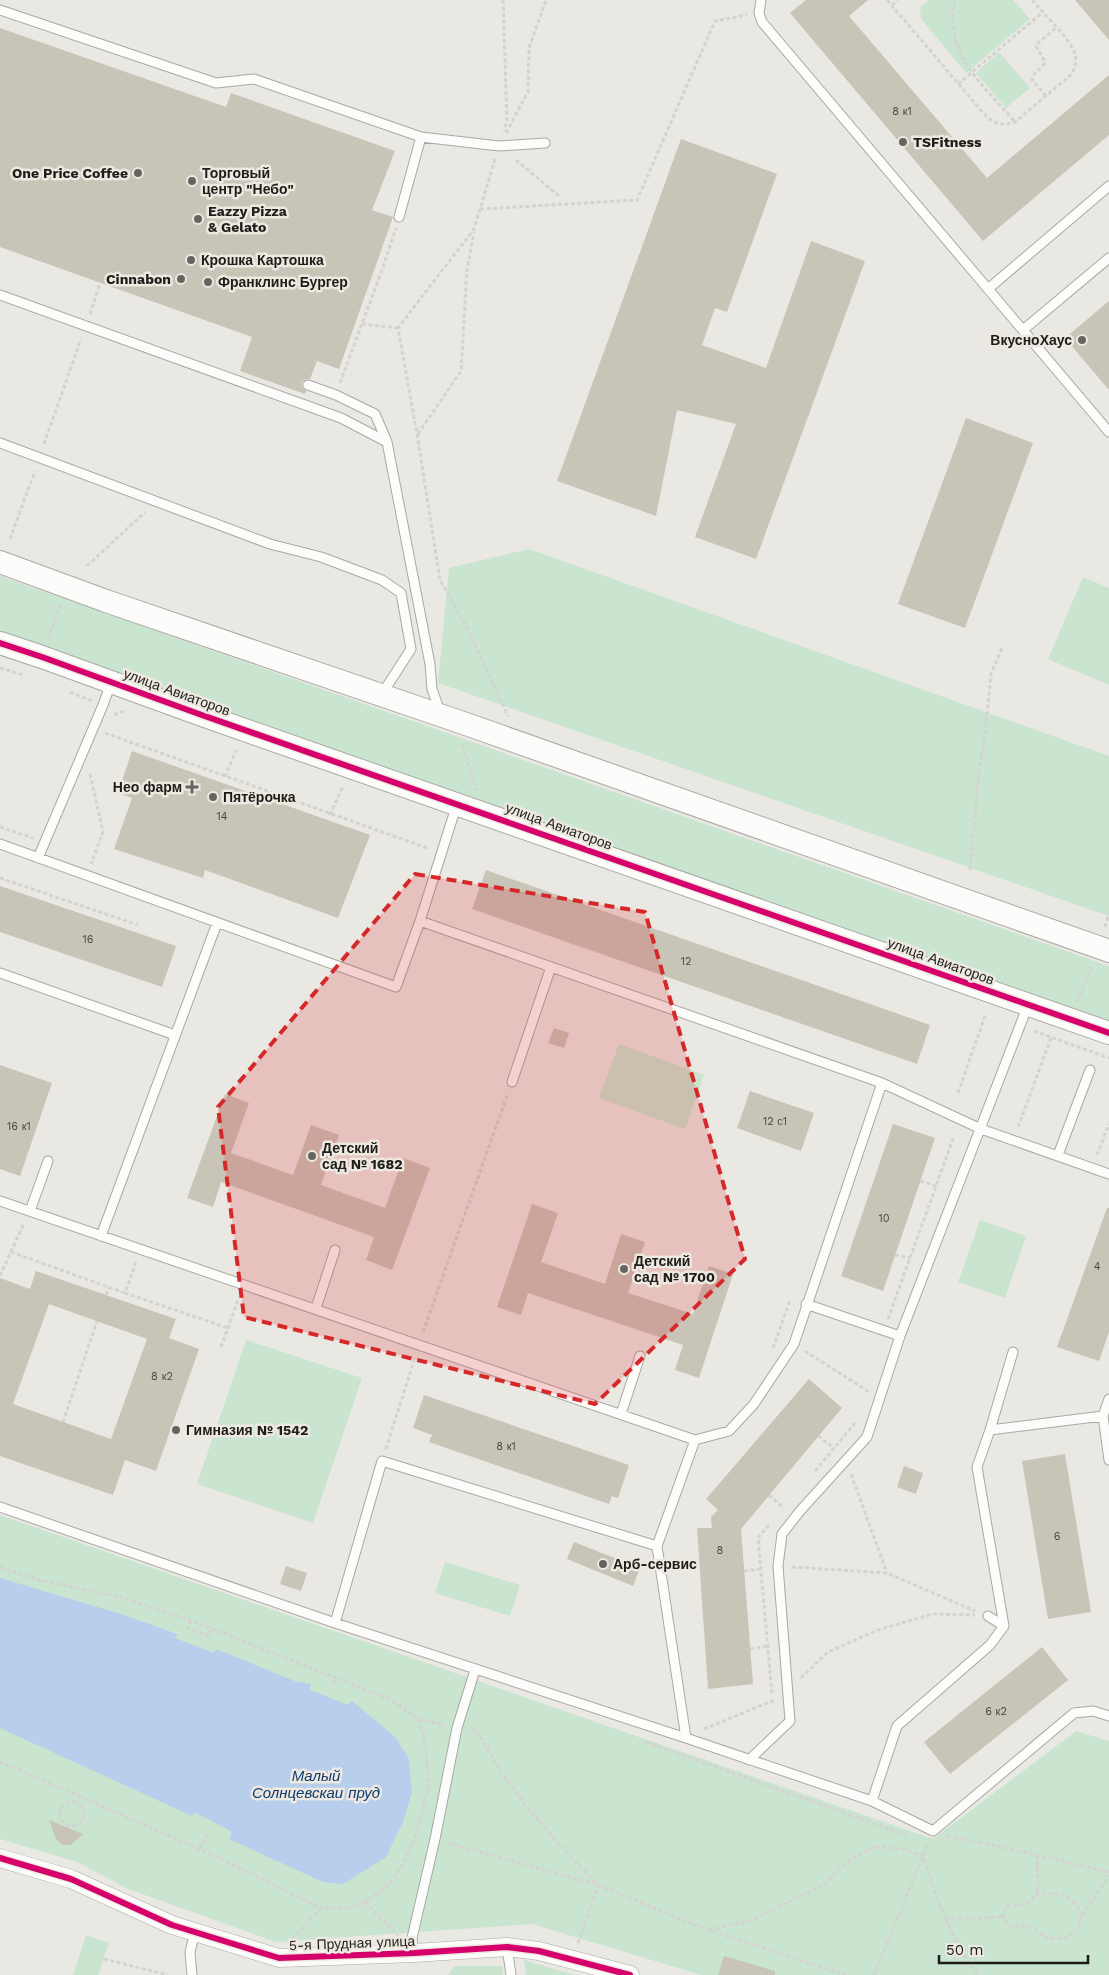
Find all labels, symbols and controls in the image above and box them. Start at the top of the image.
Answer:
house number: 8 к1 [892,105,912,118]
place label: TSFitness [913,134,982,150]
marker: TSFitness [897,136,909,148]
place label: One Price Coffee [12,165,128,181]
place label: Торговый центр "Небо" [202,165,294,197]
marker: One Price Coffee [132,167,144,179]
marker: Торговый центр "Небо" [186,175,198,187]
place label: Eazzy Pizza & Gelato [208,203,288,235]
marker: Eazzy Pizza & Gelato [192,213,204,225]
place label: Крошка Картошка [201,252,324,268]
marker: Крошка Картошка [185,254,197,266]
place label: Cinnabon [106,271,171,287]
marker: Cinnabon [175,273,187,285]
place label: Франклинс Бургер [218,274,348,290]
marker: Франклинс Бургер [202,276,214,288]
place label: ВкусноХаус [990,332,1072,348]
marker: ВкусноХаус [1076,334,1088,346]
street label: улица Авиаторов [121,665,233,719]
place label: Нео фарм [113,779,182,795]
marker: Нео фарм [186,781,198,793]
place label: Пятёрочка [223,789,296,805]
marker: Пятёрочка [207,791,219,803]
street label: улица Авиаторов [503,799,615,853]
house number: 14 [216,810,228,823]
house number: 16 [83,933,94,946]
street label: улица Авиаторов [885,934,997,988]
house number: 12 [681,955,691,968]
house number: 12 с1 [763,1115,787,1128]
house number: 16 к1 [7,1120,31,1133]
place label: Детский сад № 1682 [322,1140,403,1172]
marker: Детский сад № 1682 [306,1150,318,1162]
house number: 10 [878,1212,890,1225]
place label: Детский сад № 1700 [634,1253,715,1285]
house number: 4 [1094,1260,1101,1273]
marker: Детский сад № 1700 [618,1263,630,1275]
house number: 8 к2 [151,1370,173,1383]
place label: Гимназия № 1542 [186,1422,308,1438]
marker: Гимназия № 1542 [170,1424,182,1436]
house number: 8 к1 [496,1440,516,1453]
house number: 6 [1054,1530,1061,1543]
house number: 8 [717,1544,724,1557]
place label: Арб-сервис [613,1556,697,1572]
marker: Арб-сервис [597,1558,609,1570]
house number: 6 к2 [985,1705,1007,1718]
water label: Малый Солнцевскаи пруд [252,1767,380,1802]
scale bar [939,1932,1088,1964]
street label: 5-я Прудная улица [289,1933,416,1953]
text: 50 m [946,1941,983,1959]

